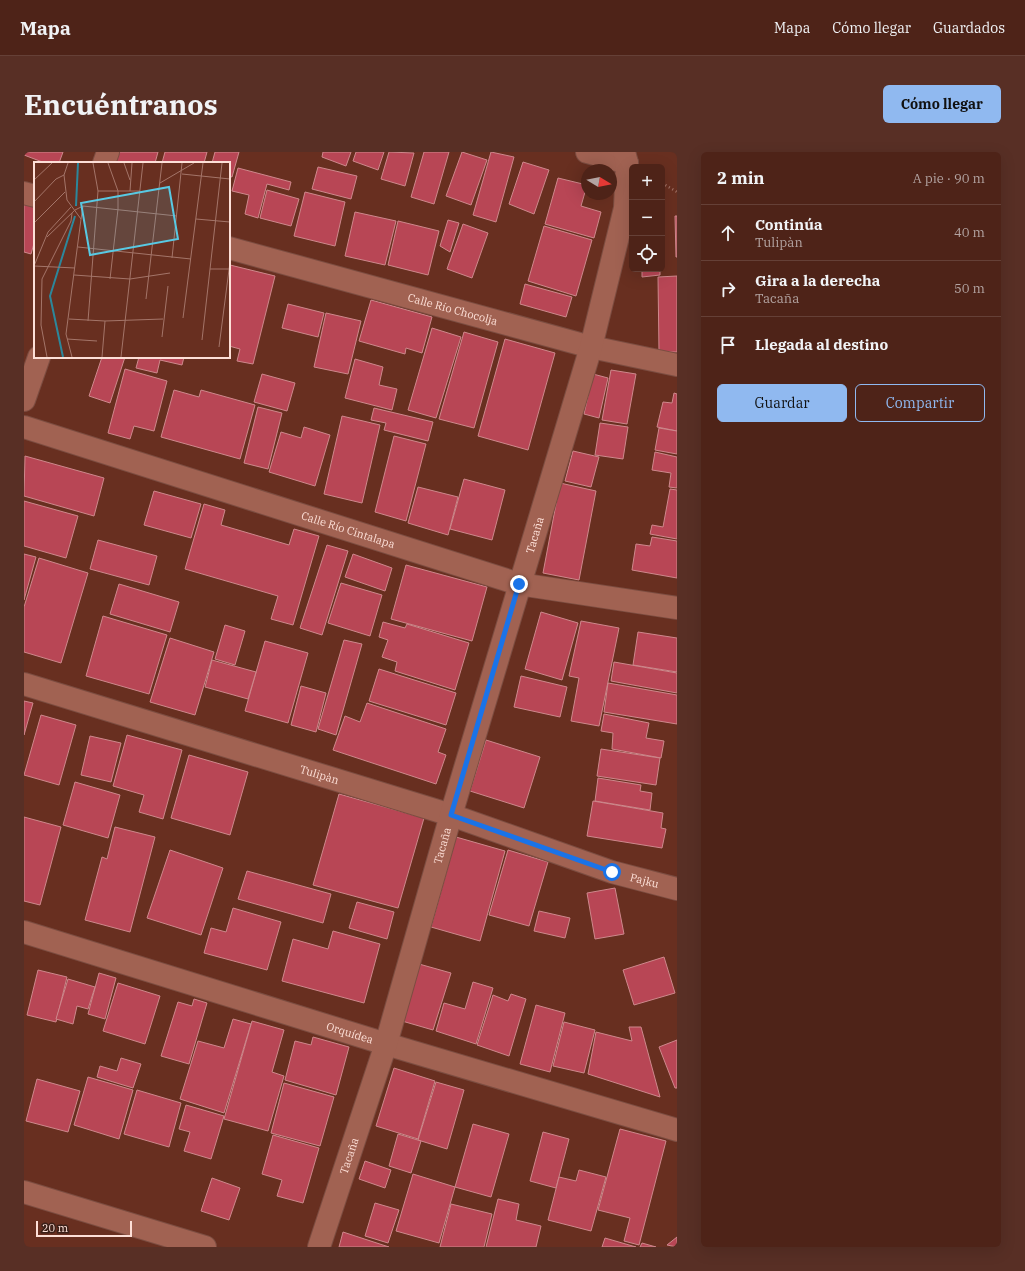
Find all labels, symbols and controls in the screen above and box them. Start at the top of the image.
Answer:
text: Mapa [20,16,71,40]
text: Mapa [774,19,810,37]
text: Cómo llegar [832,19,911,37]
text: Guardados [933,19,1005,37]
button: Cómo llegar [883,85,1001,123]
text: Encuéntranos [24,86,218,123]
inset map [34,162,230,358]
north arrow [581,164,617,200]
map controls [629,164,665,272]
button: + [629,164,665,200]
text: 2 min [717,167,765,189]
text: A pie · 90 m [913,170,985,187]
button: − [629,200,665,236]
text: Continúa [755,215,822,234]
icon: ahead [717,222,739,244]
text: 40 m [954,224,985,241]
text: Tulipàn [755,234,803,251]
button: locate [629,236,665,272]
text: Gira a la derecha [755,271,880,290]
icon: right [717,278,739,300]
text: 50 m [954,280,985,297]
street label: Calle Río Chocolja [406,290,499,328]
text: Tacaña [755,290,799,307]
icon: arrive [717,334,739,356]
text: Llegada al destino [755,335,888,354]
button: Guardar [717,384,847,422]
button: Compartir [855,384,985,422]
street label: Calle Río Cintalapa [299,508,397,551]
street label: Tacaña [523,515,547,555]
route end [510,575,528,593]
street label: Tulipàn [298,762,341,787]
street label: Tacaña [430,826,454,866]
route start [603,863,621,881]
street label: Pajku [629,870,661,891]
street label: Orquídea [325,1019,375,1047]
street label: Tacaña [337,1136,362,1176]
scale bar [36,1219,132,1238]
text: 20 m [42,1221,68,1235]

